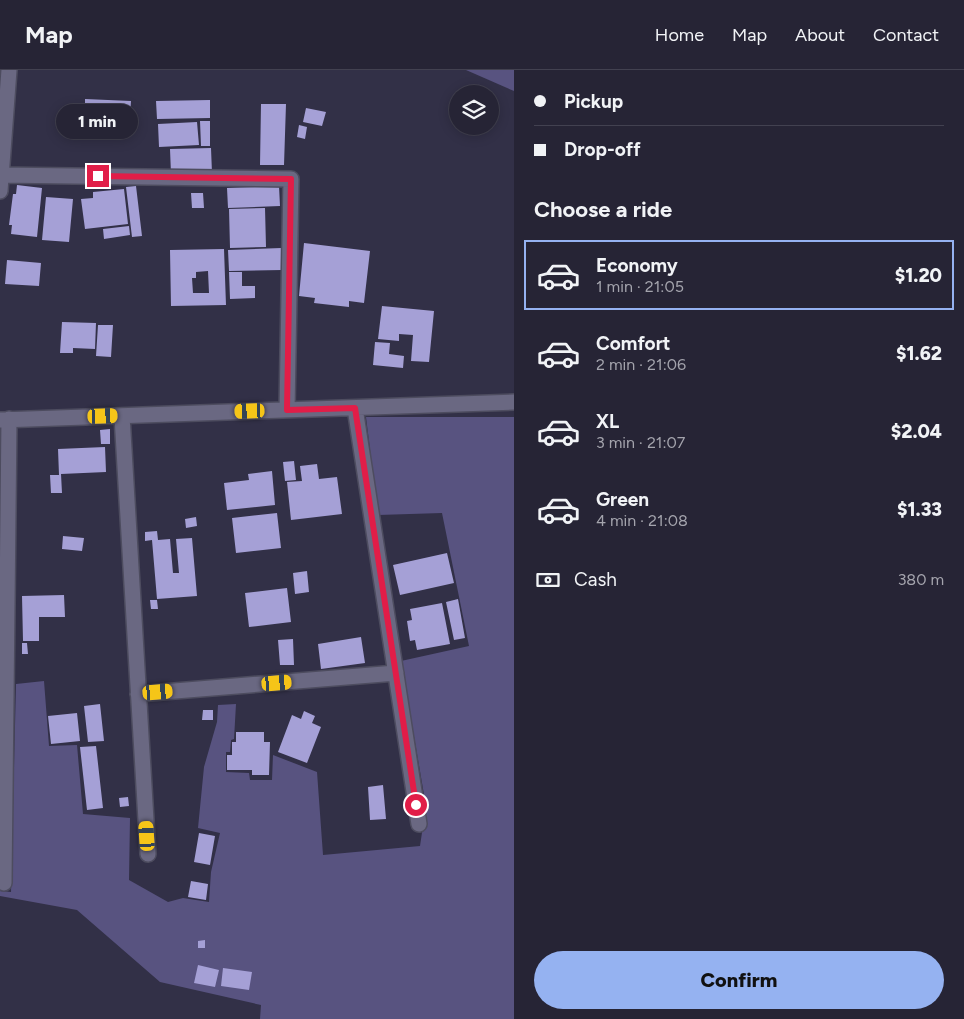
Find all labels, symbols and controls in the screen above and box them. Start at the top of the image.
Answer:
text: Map [25,20,73,49]
text: Home [655,24,704,46]
text: Map [732,24,767,46]
text: About [795,24,845,46]
text: Contact [873,24,939,46]
map controls [449,85,499,135]
button: layers [449,85,499,135]
text: Pickup [564,90,623,113]
callout: 1 min [57,104,139,138]
text: 1 min [78,112,116,131]
text: Drop-off [564,138,641,161]
route end [87,165,109,187]
text: Choose a ride [534,196,672,223]
icon: car [536,253,581,298]
text: Economy [596,254,678,277]
text: $1.20 [895,264,942,287]
text: 1 min · 21:05 [596,277,684,296]
icon: car [536,331,581,376]
text: Comfort [596,332,671,355]
text: $1.62 [896,342,942,365]
text: 2 min · 21:06 [596,355,686,374]
car [234,403,265,419]
car [87,408,118,424]
icon: car [536,409,581,454]
text: XL [596,410,619,433]
text: $2.04 [891,420,942,443]
text: 3 min · 21:07 [596,433,685,452]
icon: car [536,487,581,532]
text: Green [596,488,649,511]
text: $1.33 [897,498,942,521]
text: 4 min · 21:08 [596,511,688,530]
icon: cash [534,566,562,594]
text: Cash [574,568,617,591]
text: 380 m [898,570,944,589]
car [261,674,292,692]
car [142,683,173,701]
route start [405,794,427,816]
car [138,821,155,851]
button: Confirm [534,951,944,1009]

